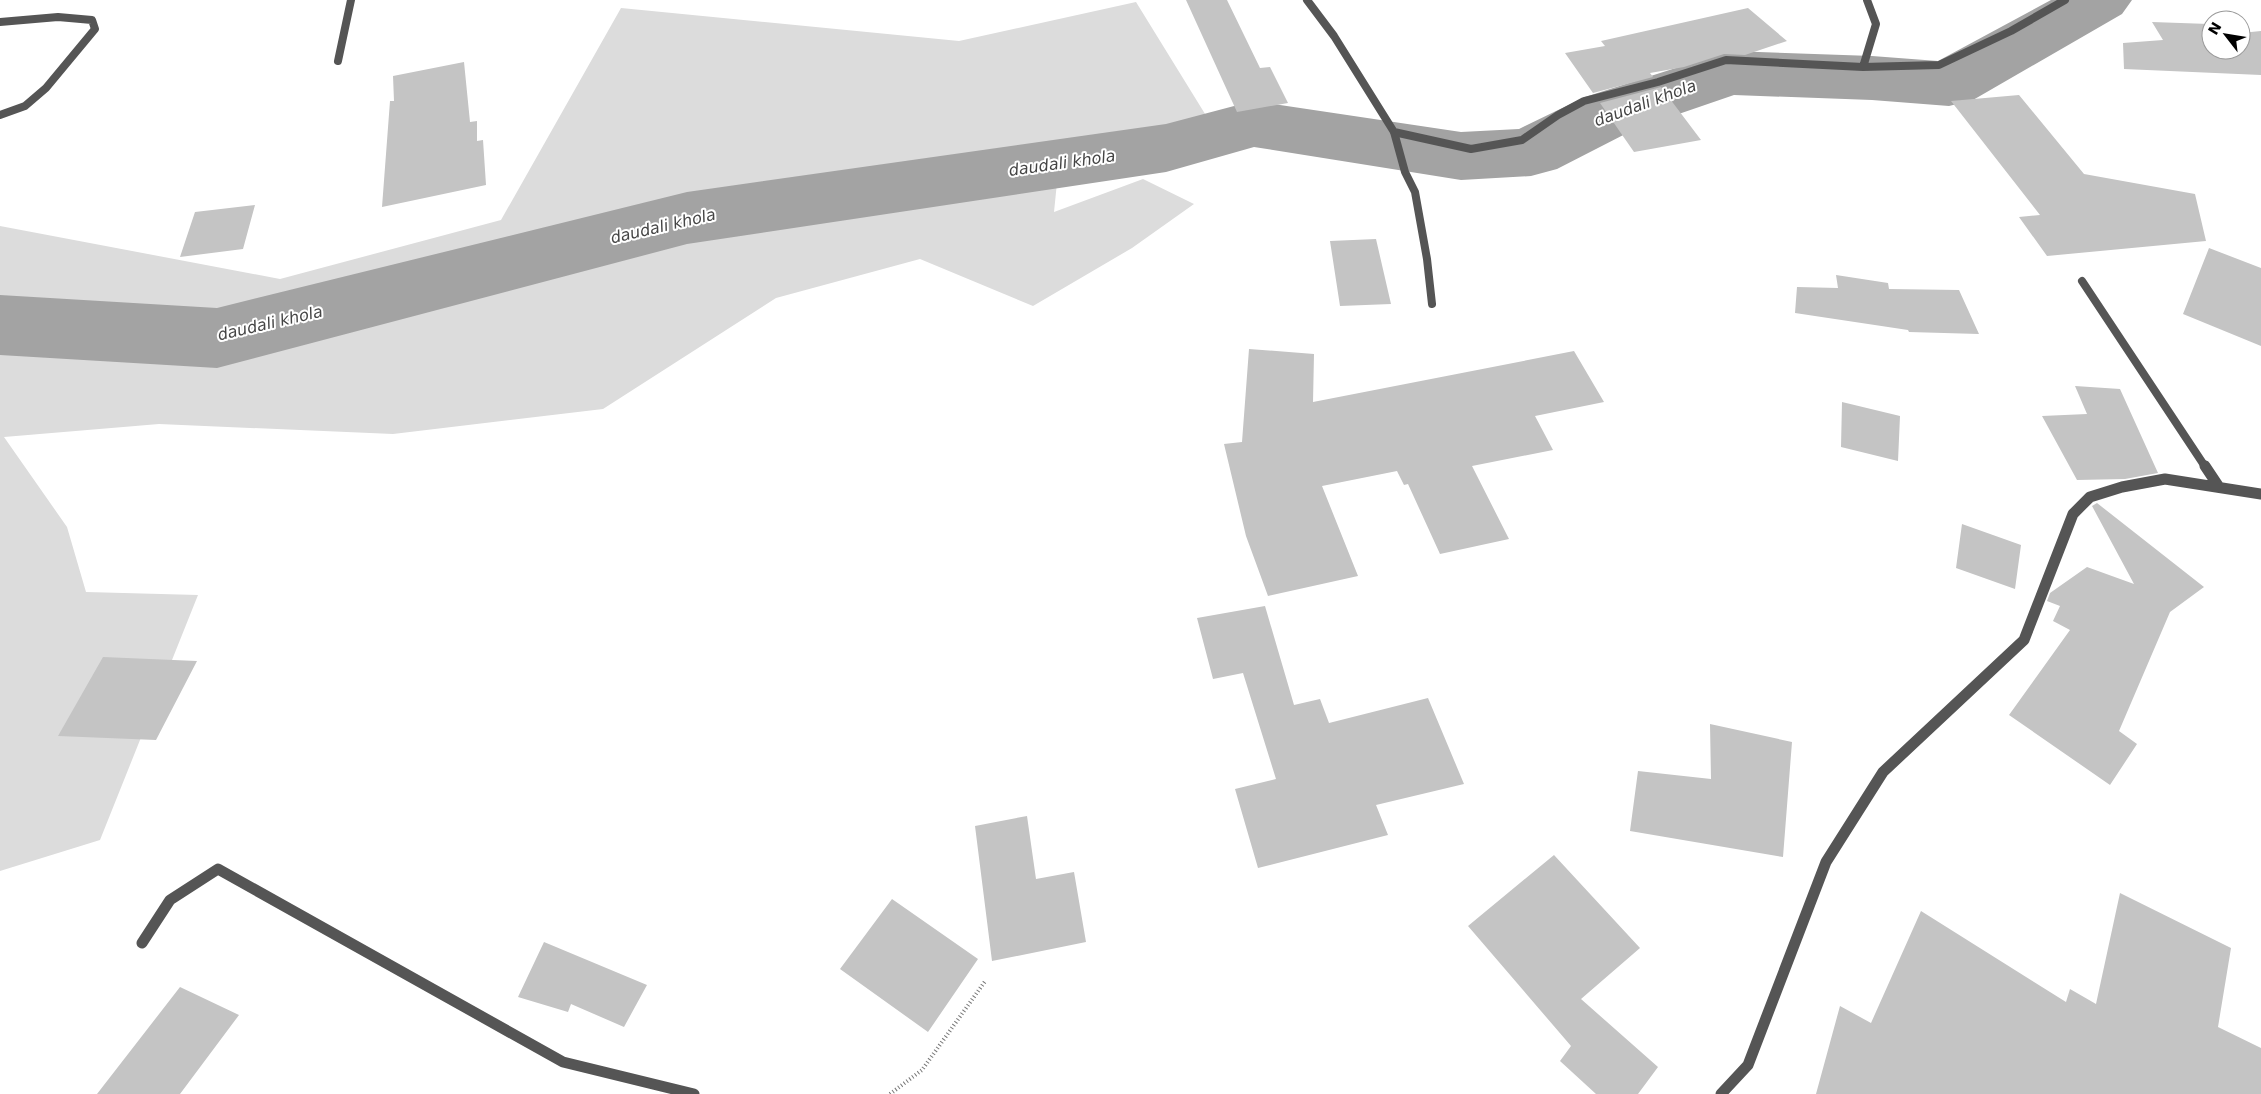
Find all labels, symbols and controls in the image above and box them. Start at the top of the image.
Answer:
north arrow [2201,10,2251,60]
text: N [2205,19,2225,37]
water label: daudali khola [1591,76,1699,130]
water label: daudali khola [1007,146,1117,180]
water label: daudali khola [608,205,718,247]
water label: daudali khola [215,302,325,344]

